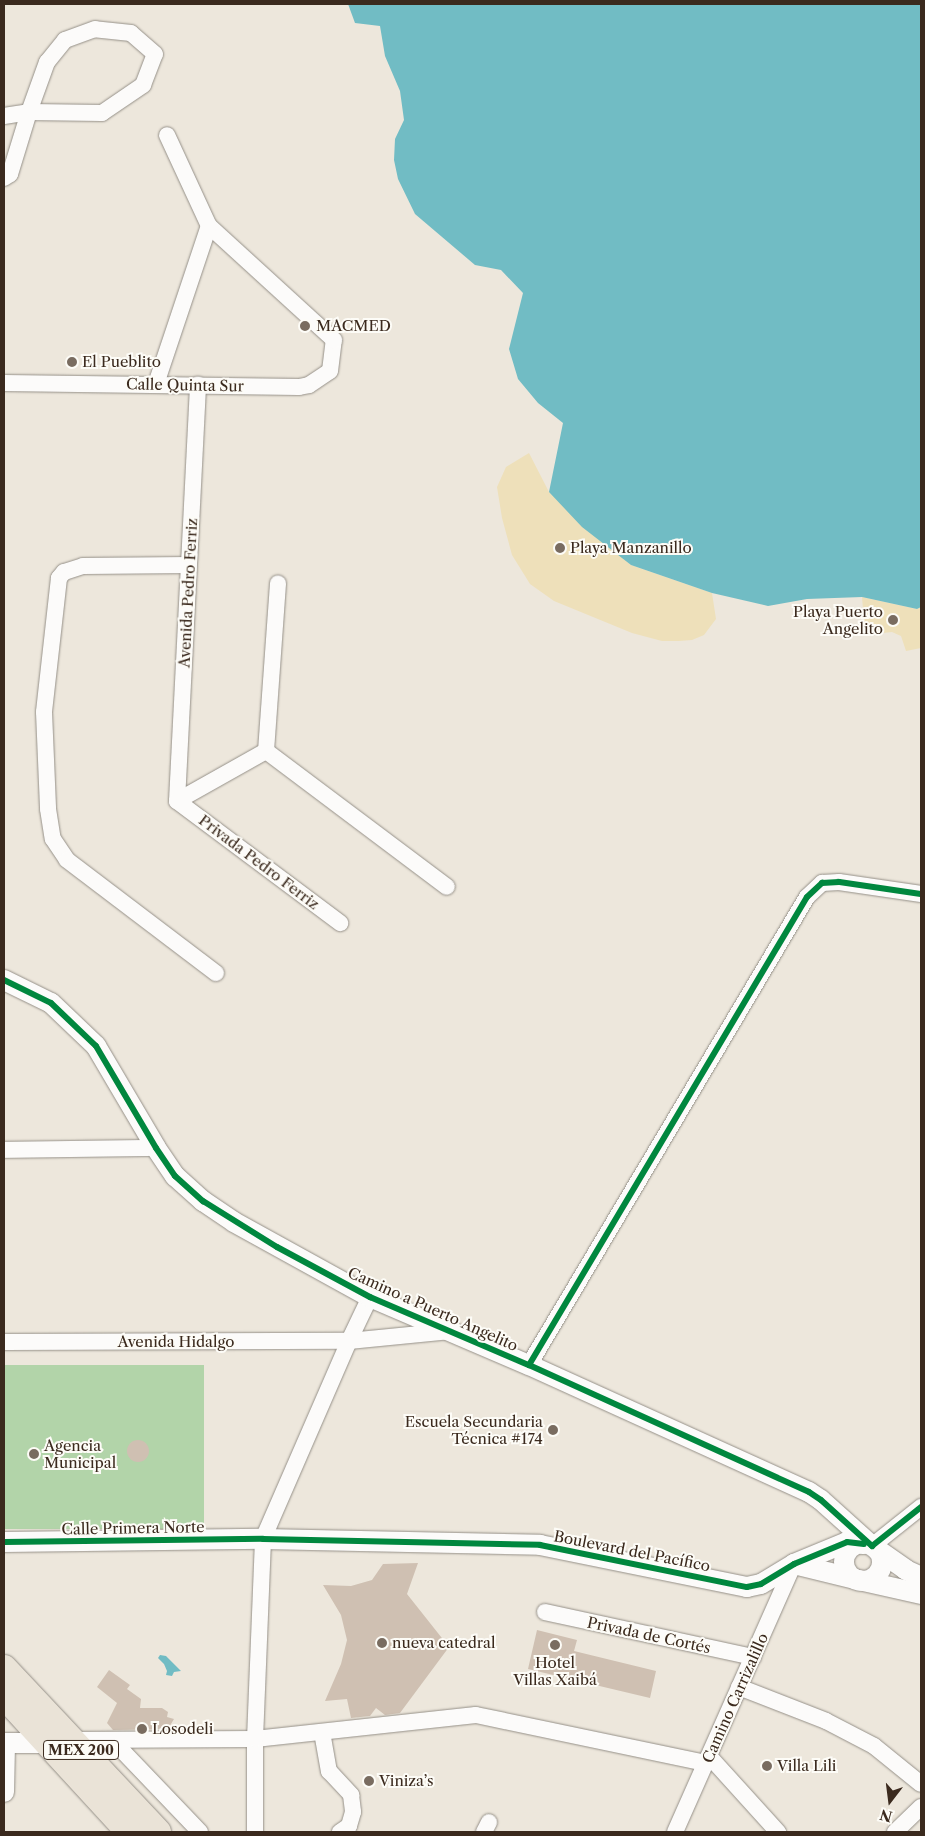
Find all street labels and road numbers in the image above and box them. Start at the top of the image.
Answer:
street label: Calle Quinta Sur [126,375,244,395]
street label: Avenida Pedro Ferriz [175,518,201,668]
street label: Privada Pedro Ferriz [195,811,323,913]
street label: Camino a Puerto Angelito [345,1263,521,1355]
street label: Avenida Hidalgo [117,1333,235,1351]
street label: Calle Primera Norte [61,1518,205,1538]
street label: Boulevard del Pacífico [552,1527,712,1575]
street label: Privada de Cortés [585,1613,713,1657]
street label: Camino Carrizalillo [698,1630,772,1766]
road number: MEX 200 [42,1738,120,1762]

